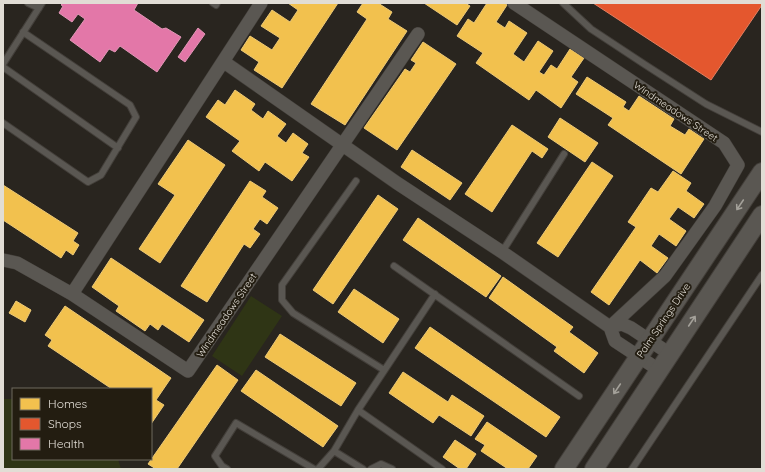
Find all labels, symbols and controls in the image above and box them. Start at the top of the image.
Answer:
street label: Windmeadows Street [631,78,721,145]
one-way arrow [736,199,744,210]
street label: Windmeadows Street [193,270,260,360]
street label: Palm Springs Drive [634,280,693,360]
one-way arrow [688,316,696,327]
one-way arrow [613,383,621,394]
legend [12,388,152,460]
text: Homes [48,396,88,411]
text: Shops [48,416,82,431]
text: Health [48,436,84,451]

